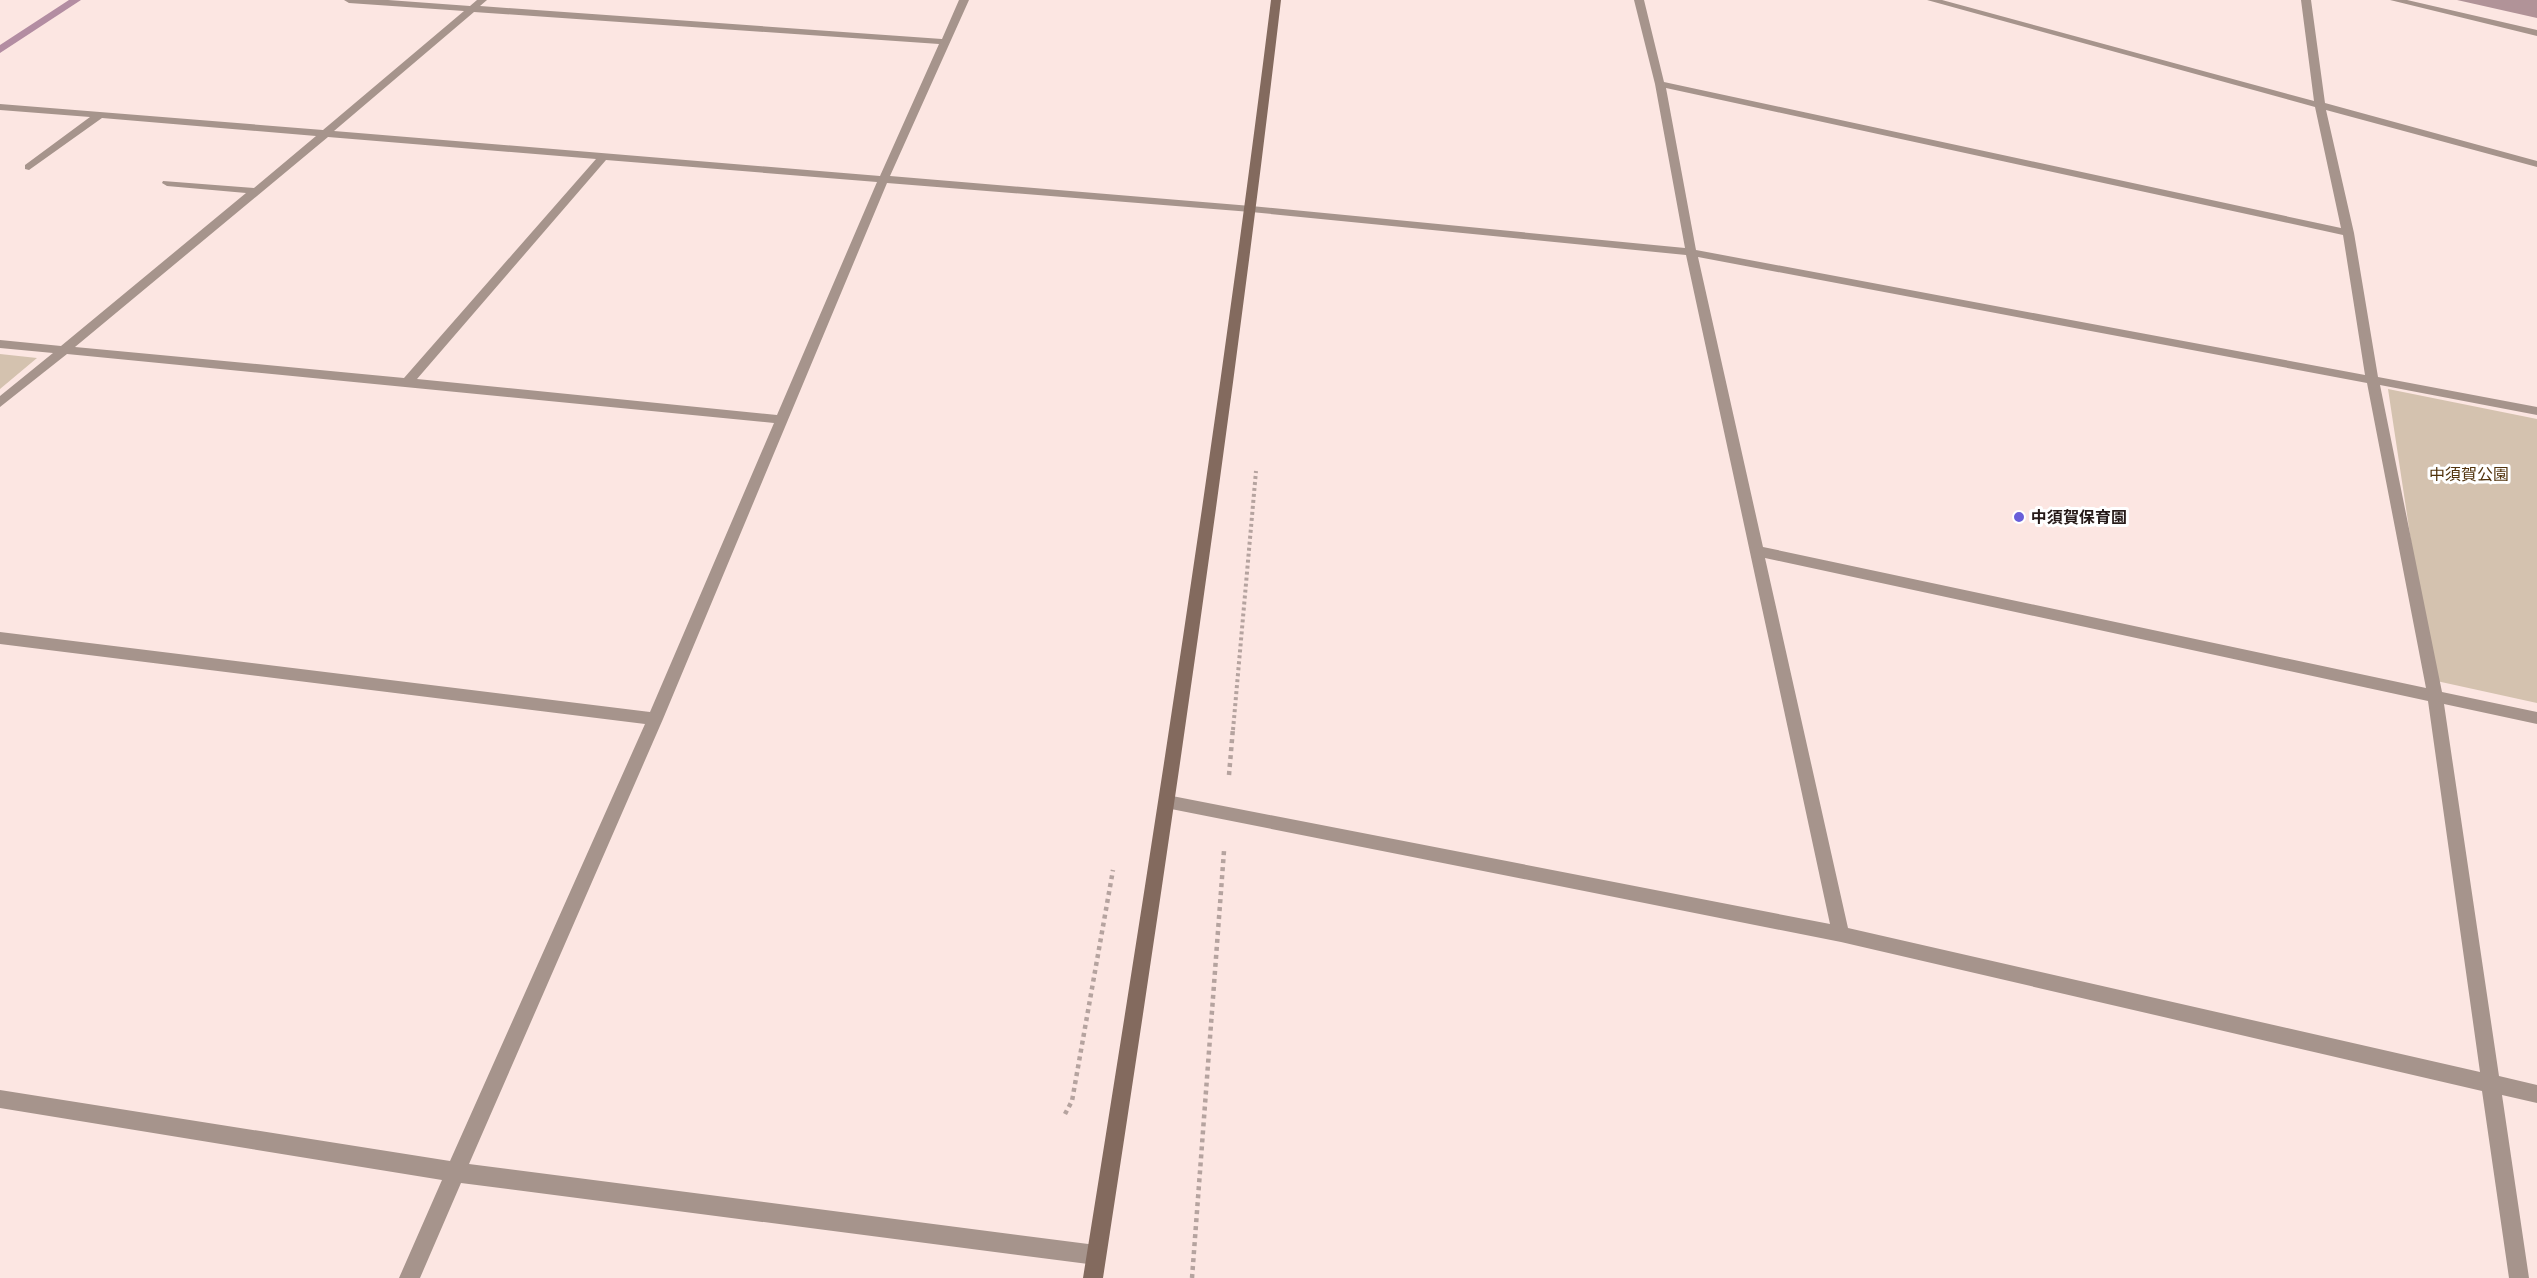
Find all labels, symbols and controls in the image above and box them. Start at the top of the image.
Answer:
park label: 中須賀公園 [2429,463,2509,485]
place label: 中須賀保育園 [2031,506,2127,528]
marker: 中須賀保育園 [2012,510,2026,524]

